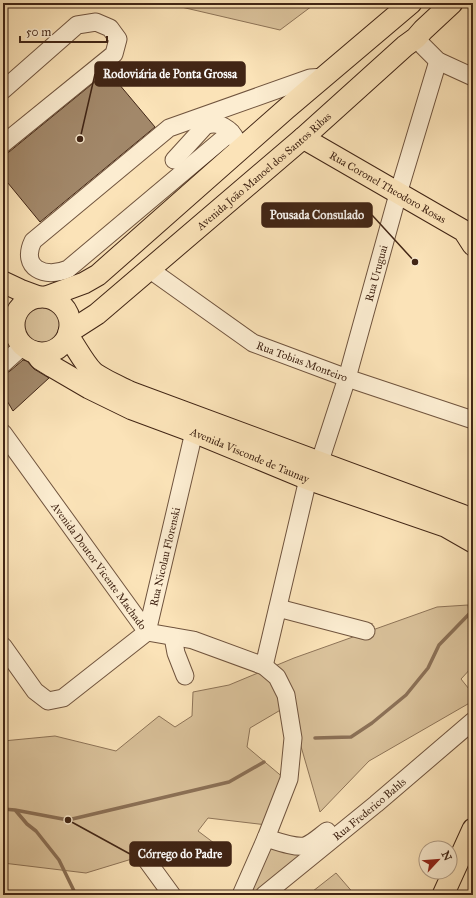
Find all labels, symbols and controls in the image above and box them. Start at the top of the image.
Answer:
scale bar [20,18,107,44]
text: 50 m [26,25,51,39]
callout: Rodoviária de Ponta Grossa [95,62,245,86]
text: Rodoviária de Ponta Grossa [103,67,238,81]
street label: Avenida João Manoel dos Santos Ribas [193,109,334,233]
street label: Rua Coronel Theodoro Rosas [327,148,448,226]
callout: Pousada Consulado [262,203,372,227]
text: Pousada Consulado [270,208,364,222]
street label: Rua Uruguai [362,244,390,303]
street label: Rua Tobias Monteiro [255,338,350,384]
street label: Avenida Visconde de Taunay [188,424,312,486]
street label: Avenida Doutor Vicente Machado [48,499,150,632]
street label: Rua Nicolau Florenski [147,506,183,608]
street label: Rua Frederico Bahls [330,775,409,843]
north arrow [418,840,458,880]
callout: Córrego do Padre [130,842,231,866]
text: Córrego do Padre [138,847,222,862]
text: N [439,849,455,863]

